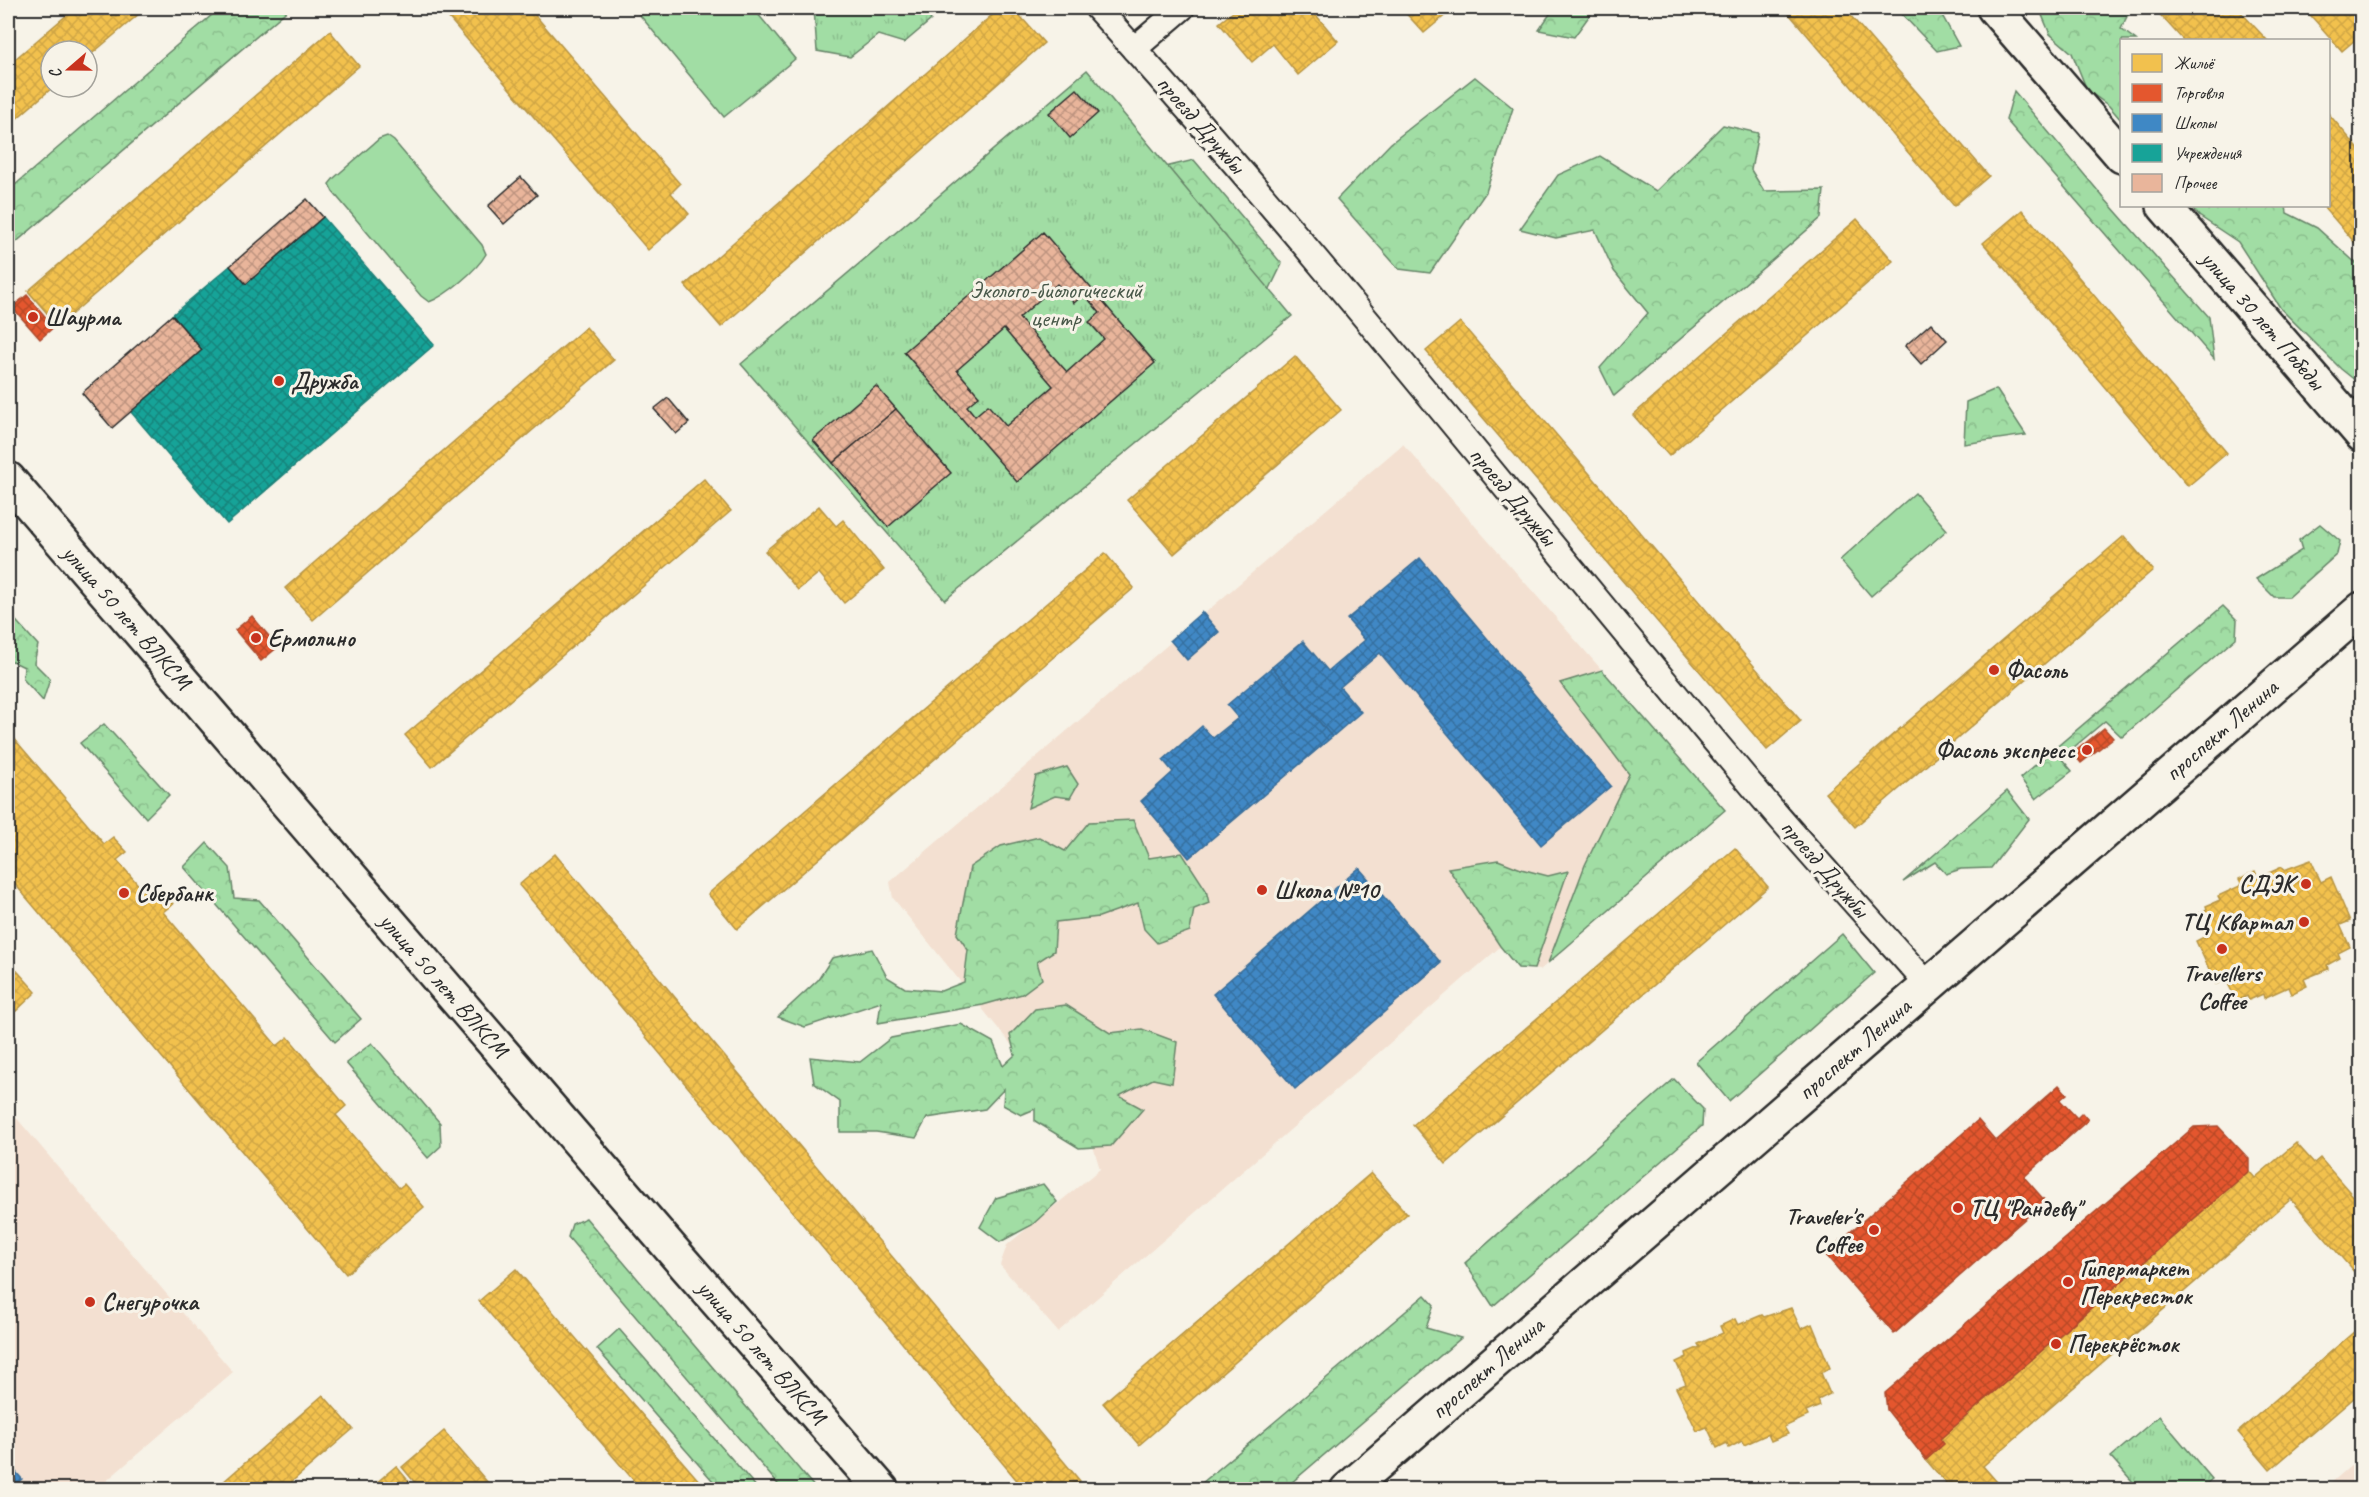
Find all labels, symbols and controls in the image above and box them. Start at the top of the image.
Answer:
north arrow [39,39,99,99]
legend [2120,39,2330,207]
text: Жильё [2174,52,2216,74]
text: С [44,65,67,81]
street label: проезд Дружбы [1150,69,1253,181]
text: Торговля [2174,82,2225,104]
text: Школы [2174,112,2218,134]
text: Учреждения [2174,142,2243,164]
text: Прочее [2174,172,2217,194]
street label: улица 30 лет Победы [2193,243,2333,398]
park label: Эколого-биологический центр [970,275,1144,333]
place label: Шаурма [45,302,123,332]
marker: Шаурма [26,310,40,324]
place label: Дружба [291,366,359,396]
marker: Дружба [272,374,286,388]
street label: проезд Дружбы [1463,440,1565,554]
street label: улица 50 лет ВЛКСМ [55,537,199,697]
place label: Ермолино [268,623,357,653]
marker: Ермолино [249,631,263,645]
place label: Фасоль [2006,655,2069,685]
marker: Фасоль [1987,663,2001,677]
street label: проспект Ленина [2158,672,2285,788]
place label: Фасоль экспресс [1936,735,2076,765]
marker: Фасоль экспресс [2080,743,2094,757]
street label: проезд Дружбы [1774,813,1877,925]
place label: СДЭК [2239,869,2299,899]
place label: Школа №10 [1274,875,1381,905]
marker: СДЭК [2299,877,2313,891]
place label: Сбербанк [136,878,215,908]
marker: Школа №10 [1255,883,1269,897]
marker: Сбербанк [117,886,131,900]
street label: улица 50 лет ВЛКСМ [372,905,516,1065]
place label: ТЦ Квартал [2181,907,2294,937]
marker: ТЦ Квартал [2297,915,2311,929]
marker: Travellers Coffee [2215,942,2229,956]
place label: Travellers Coffee [2183,958,2264,1016]
street label: проспект Ленина [1791,991,1918,1107]
place label: ТЦ "Рандеву" [1970,1193,2086,1223]
place label: Traveler's Coffee [1786,1201,1865,1259]
marker: ТЦ "Рандеву" [1951,1201,1965,1215]
marker: Traveler's Coffee [1867,1223,1881,1237]
place label: Гипермаркет Перекресток [2080,1253,2194,1311]
street label: улица 50 лет ВЛКСМ [690,1272,834,1432]
marker: Гипермаркет Перекресток [2061,1275,2075,1289]
place label: Снегурочка [102,1287,200,1317]
marker: Снегурочка [83,1295,97,1309]
street label: проспект Ленина [1424,1310,1551,1426]
place label: Перекрёсток [2068,1329,2181,1359]
marker: Перекрёсток [2049,1337,2063,1351]

